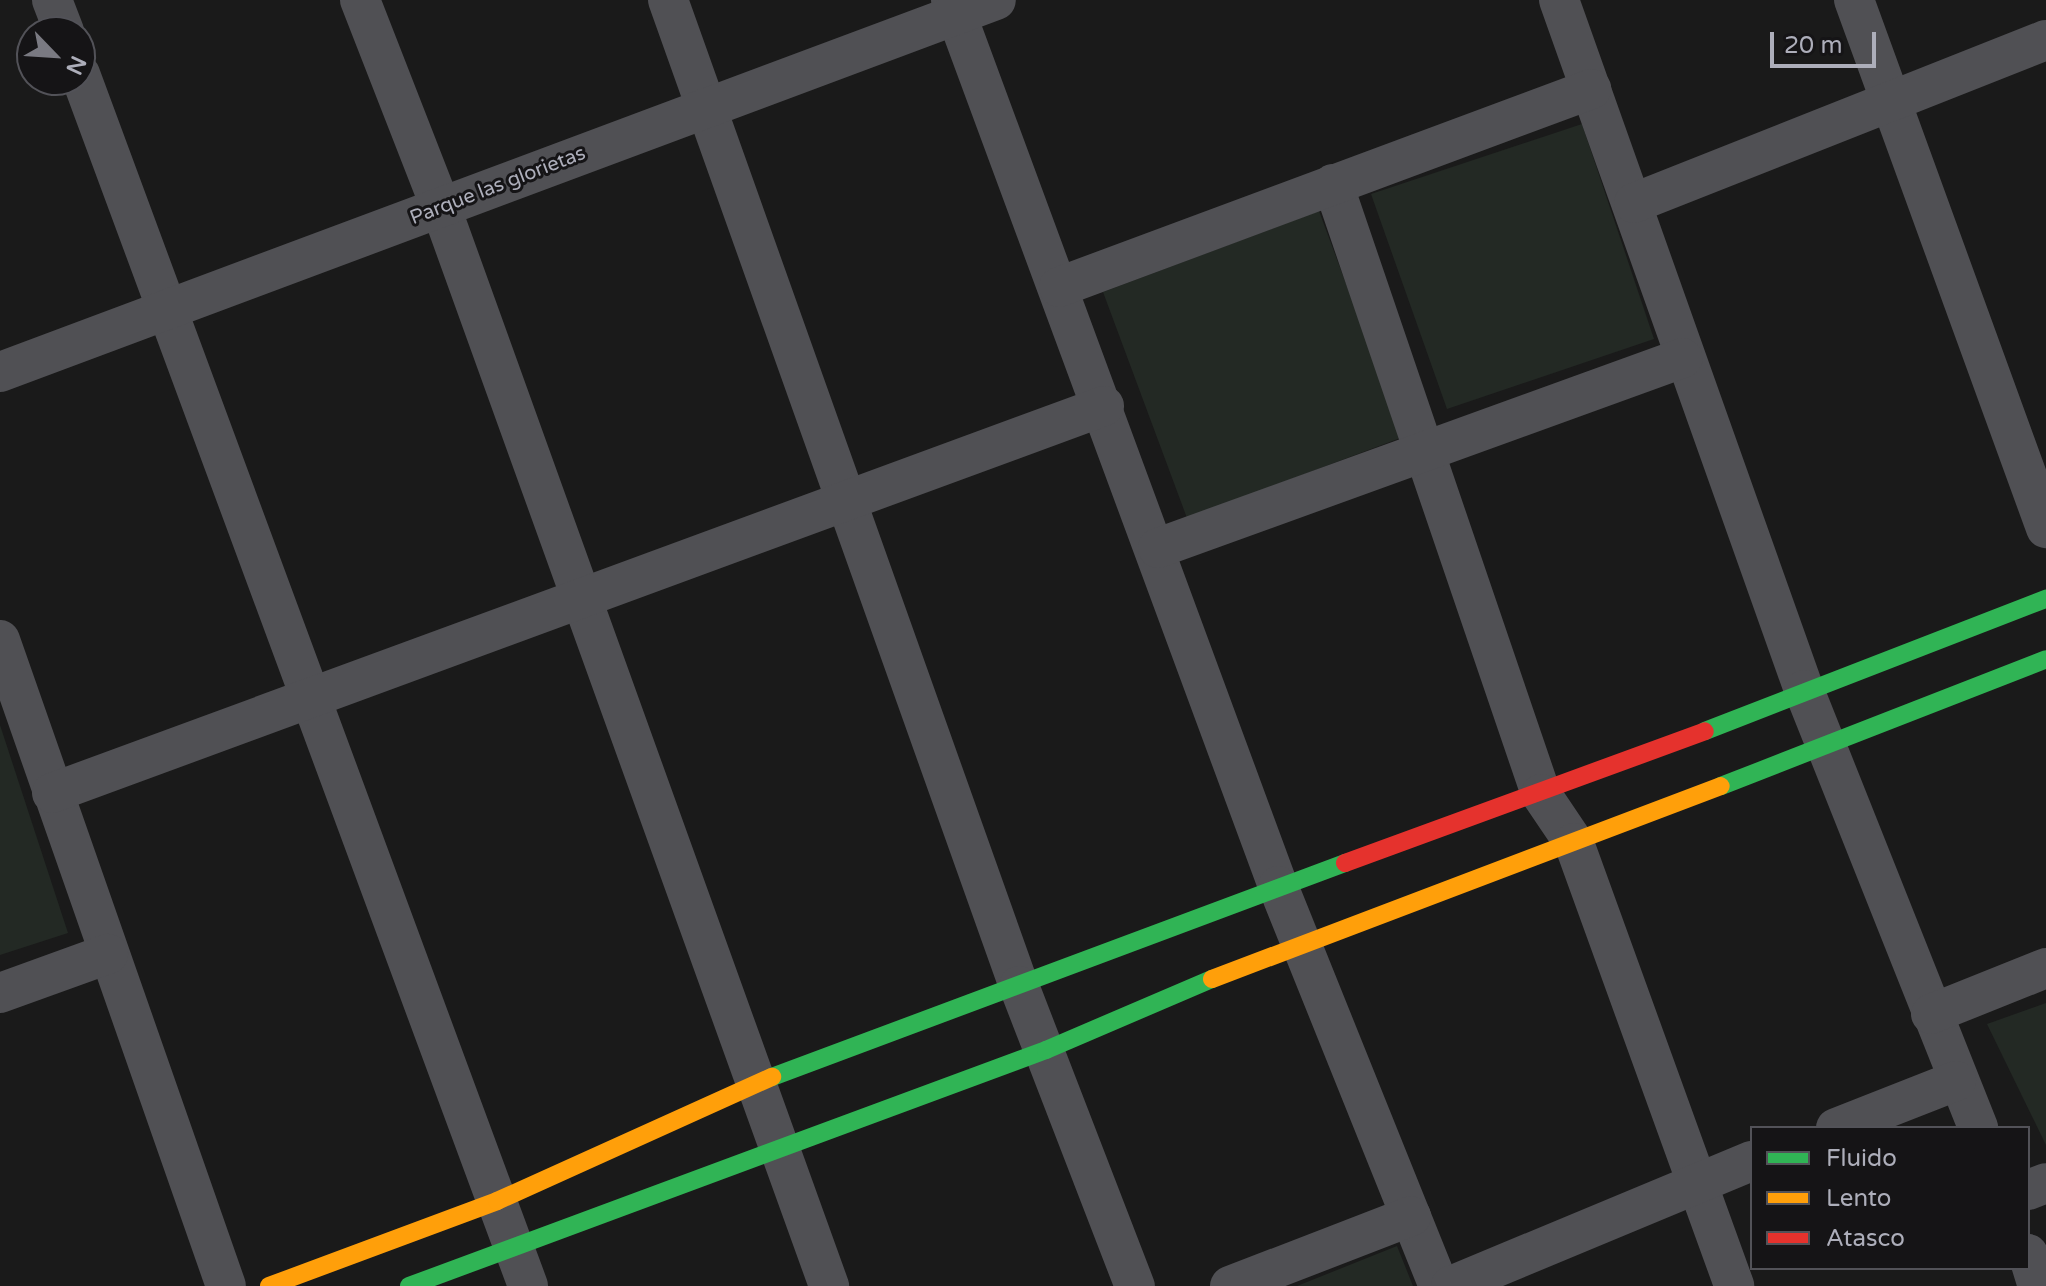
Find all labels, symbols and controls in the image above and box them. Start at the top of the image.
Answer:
north arrow [16,16,96,96]
scale bar [1774,16,1880,66]
text: 20 m [1784,31,1842,60]
text: N [60,52,91,79]
street label: Parque las glorietas [407,141,589,231]
legend [1750,1126,2030,1270]
text: Fluido [1826,1144,1897,1173]
text: Lento [1826,1184,1891,1213]
text: Atasco [1826,1224,1905,1253]

